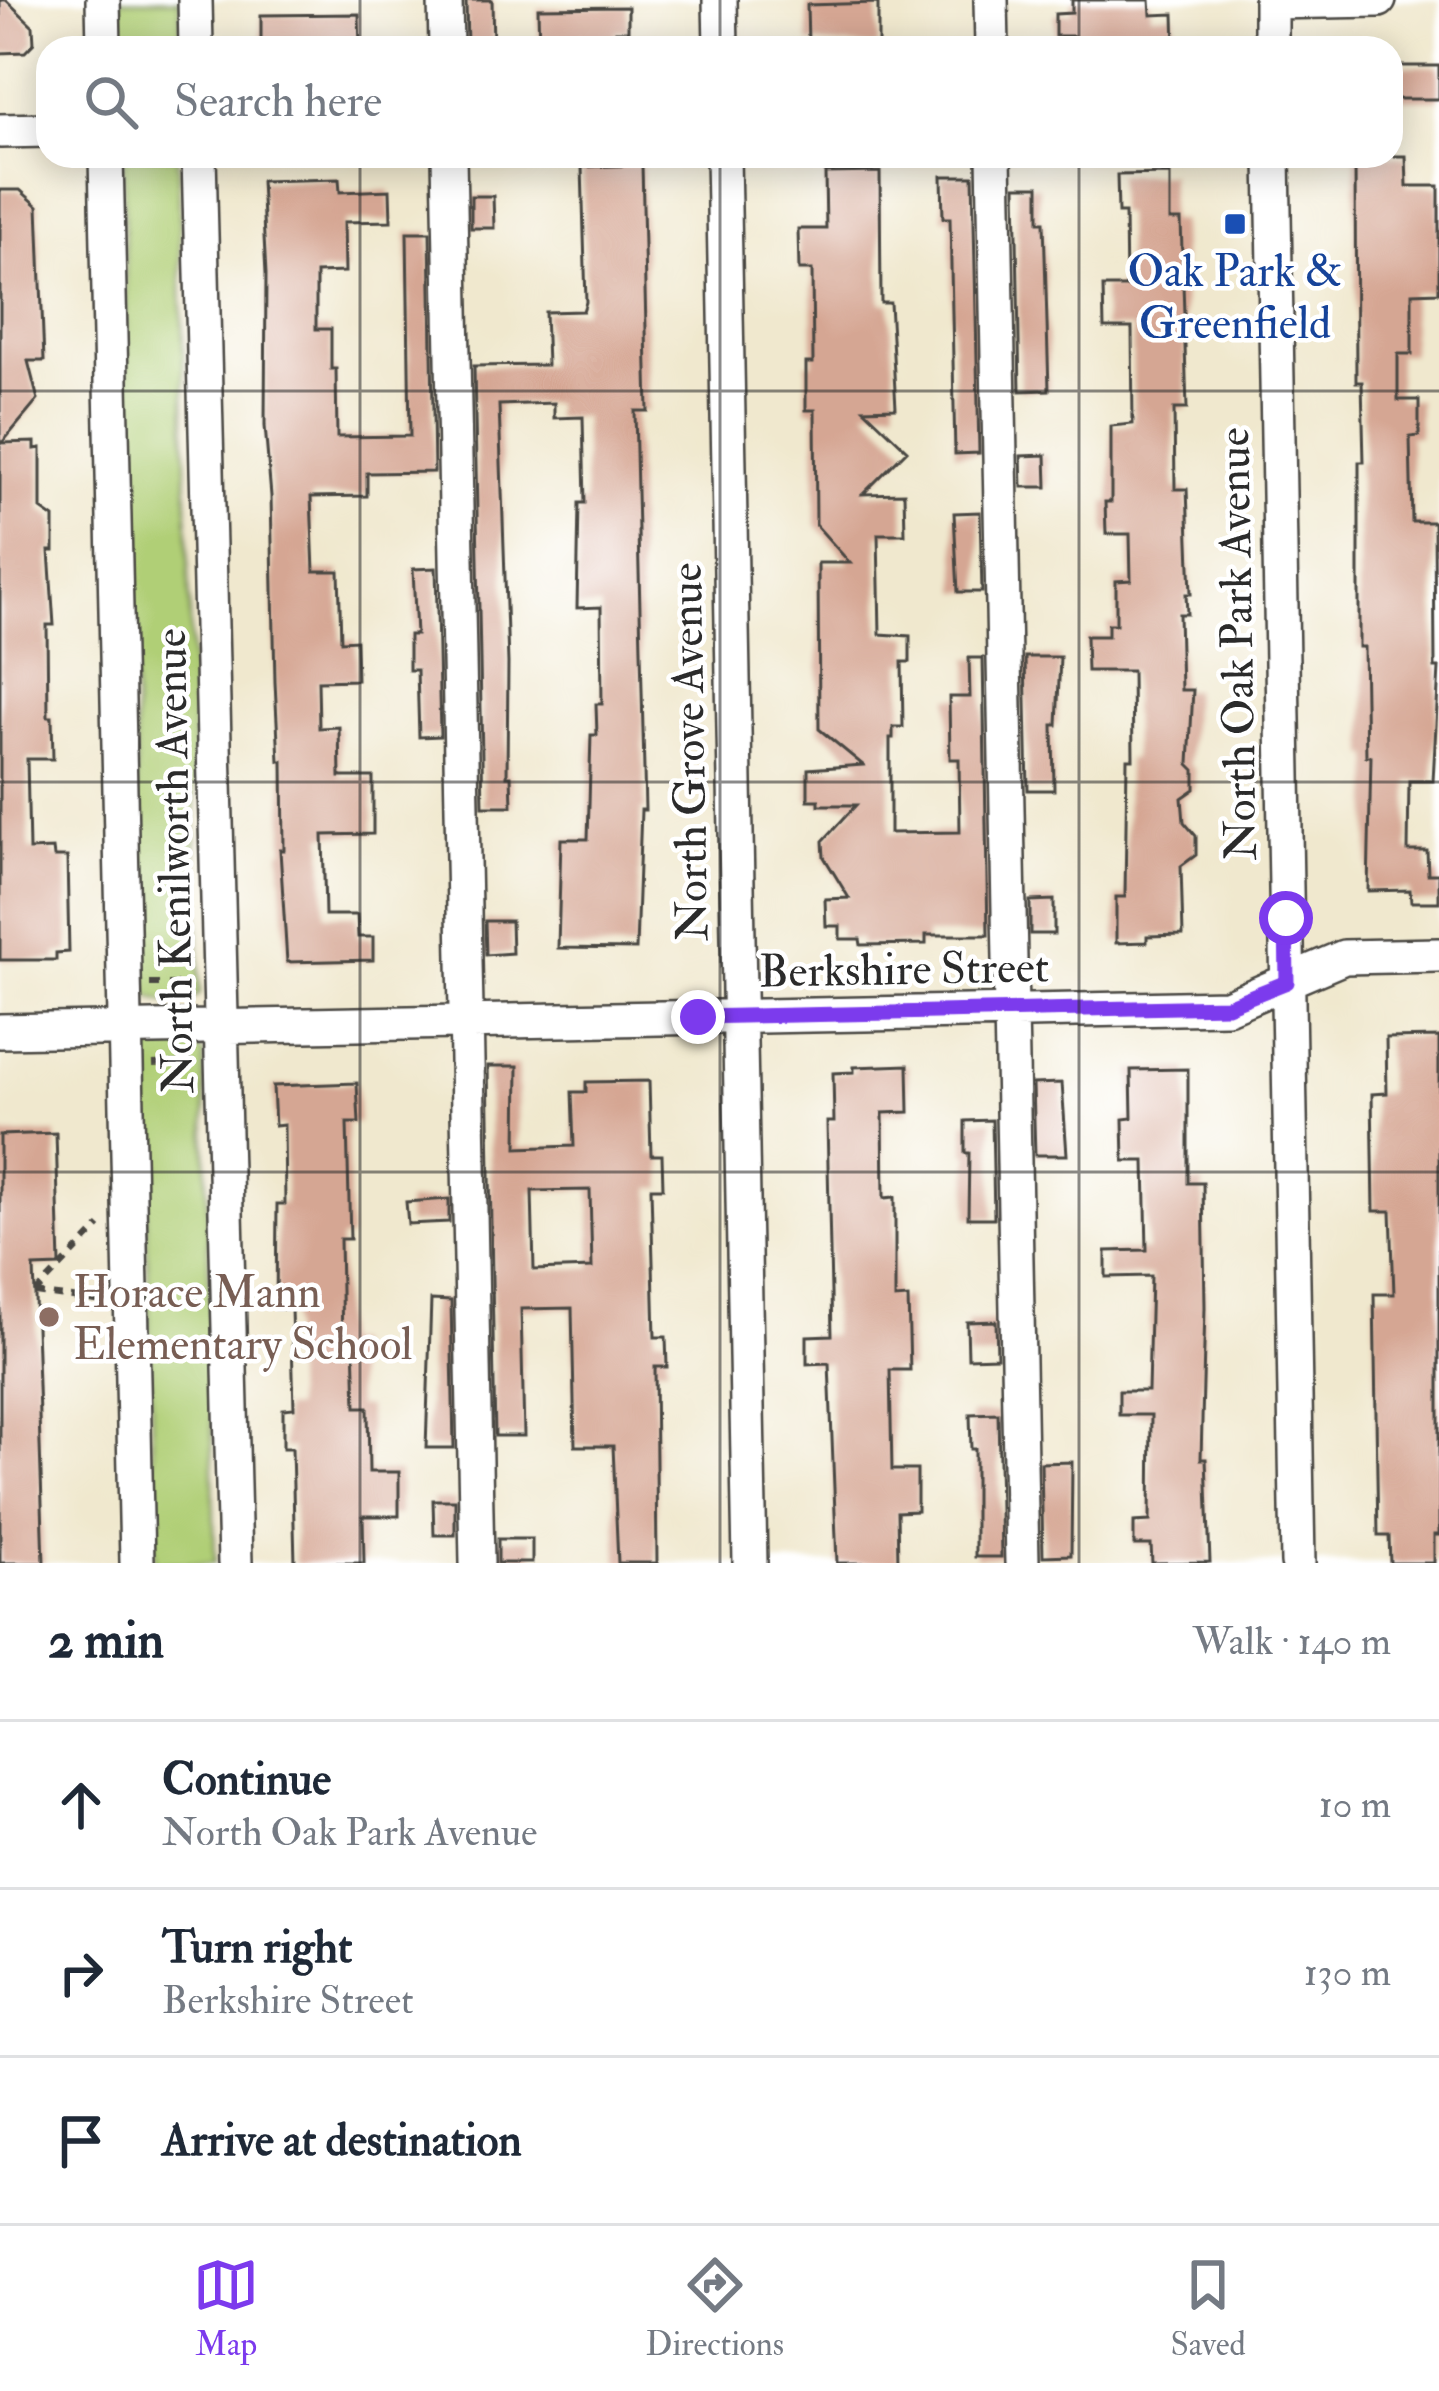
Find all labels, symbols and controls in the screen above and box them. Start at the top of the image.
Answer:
search box [36,36,1403,168]
icon: search [78,69,144,135]
text: Search here [174,74,382,130]
marker: Oak Park & Greenfield [1222,211,1248,237]
place label: Oak Park & Greenfield [1127,244,1343,352]
street label: North Oak Park Avenue [1206,427,1270,861]
street label: North Grove Avenue [659,562,721,942]
street label: North Kenilworth Avenue [143,628,207,1094]
route start [1259,891,1313,945]
street label: Berkshire Street [758,939,1050,1001]
route end [671,990,725,1044]
place label: Horace Mann Elementary School [73,1265,413,1373]
marker: Horace Mann Elementary School [36,1304,62,1330]
text: 2 min [48,1609,164,1673]
text: Walk · 140 m [1193,1617,1391,1666]
text: Continue [162,1752,331,1808]
icon: ahead [48,1772,114,1838]
text: 10 m [1319,1780,1391,1829]
text: North Oak Park Avenue [162,1808,537,1857]
text: Turn right [162,1920,352,1976]
icon: right [48,1940,114,2006]
text: 130 m [1304,1948,1391,1997]
text: Berkshire Street [162,1976,414,2025]
icon: arrive [48,2108,114,2174]
text: Arrive at destination [162,2113,522,2169]
tab: Map [193,2252,259,2365]
tab: Directions [646,2252,784,2365]
tab: Saved [1170,2252,1246,2365]

